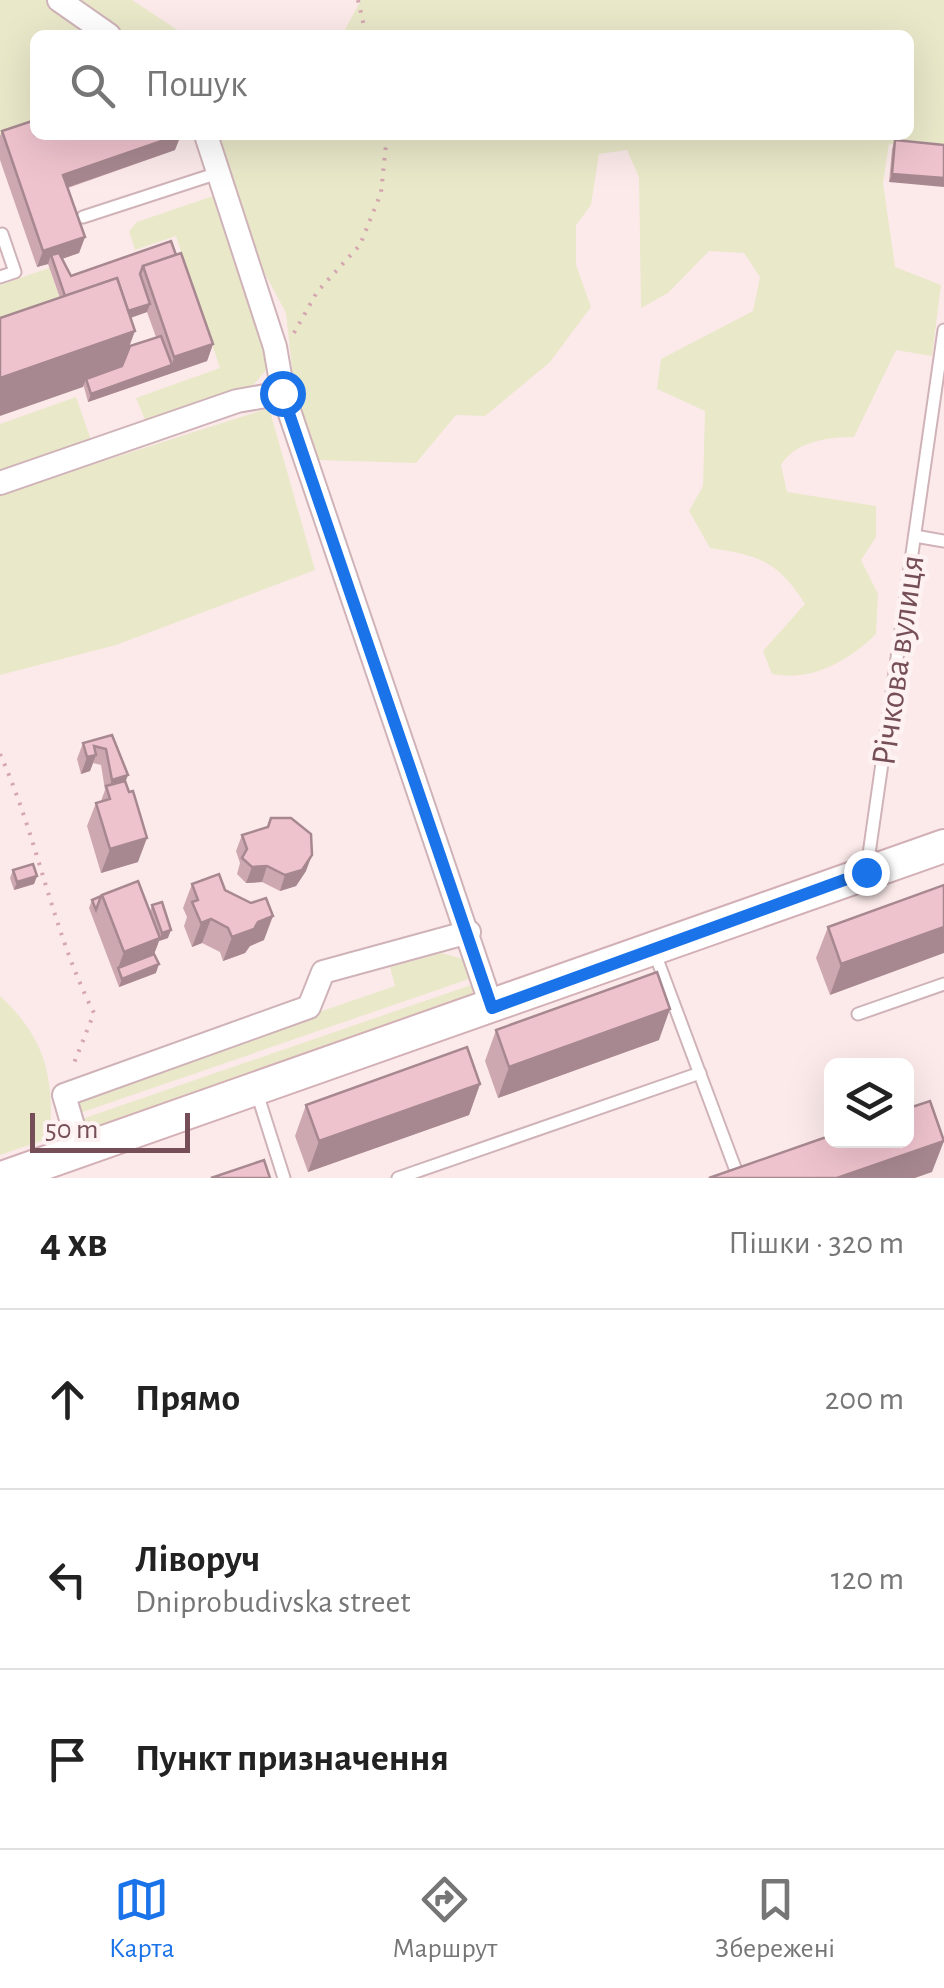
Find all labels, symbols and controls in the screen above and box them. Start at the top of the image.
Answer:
search box [30,30,914,140]
icon: search [65,58,120,113]
text: Пошук [145,66,248,104]
route start [260,371,306,417]
street label: Річкова вулиця [866,553,931,768]
route end [844,850,890,896]
map controls [824,1058,914,1148]
button: layers [824,1058,914,1148]
scale bar [30,1108,190,1152]
text: 50 m [45,1116,99,1144]
text: 4 хв [40,1222,108,1264]
text: Пішки · 320 m [728,1227,904,1259]
icon: ahead [40,1372,95,1427]
text: Прямо [135,1380,240,1418]
text: 200 m [825,1383,904,1415]
text: Ліворуч [135,1541,260,1579]
icon: left [40,1552,95,1607]
text: 120 m [831,1563,904,1595]
text: Dniprobudivska street [135,1586,410,1618]
icon: arrive [40,1732,95,1787]
text: Пункт призначення [135,1740,449,1778]
tab: Карта [109,1872,174,1966]
tab: Маршрут [392,1872,497,1966]
tab: Збережені [715,1872,835,1966]

